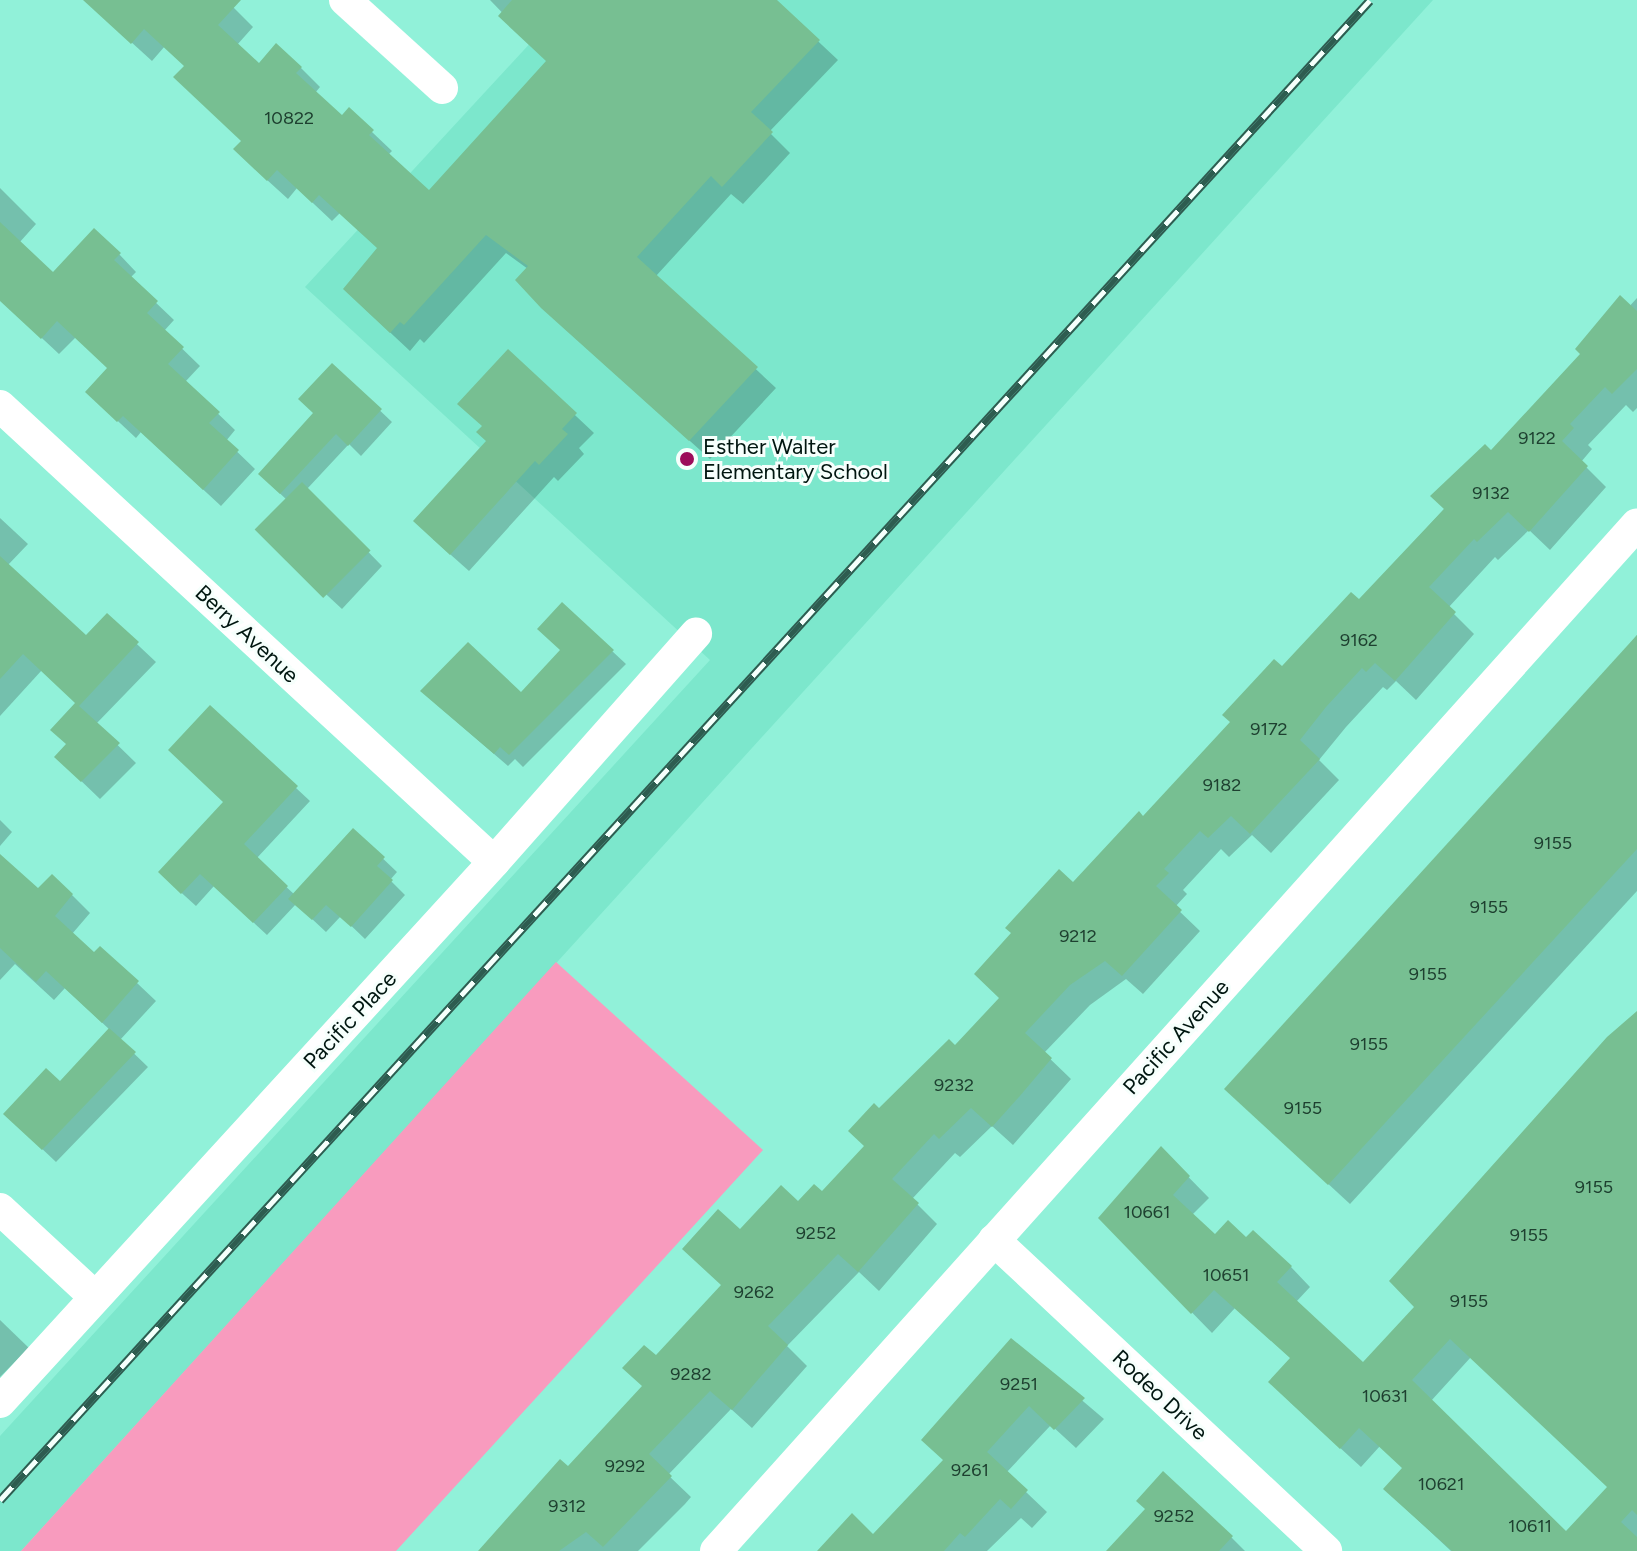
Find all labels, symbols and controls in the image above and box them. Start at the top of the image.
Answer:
house number: 10822 [264,107,314,129]
house number: 9122 [1518,427,1556,449]
place label: Esther Walter Elementary School [703,433,888,484]
marker: Esther Walter Elementary School [678,450,696,468]
house number: 9132 [1472,482,1510,504]
street label: Berry Avenue [190,579,304,689]
house number: 9162 [1340,629,1378,651]
house number: 9172 [1250,718,1288,740]
house number: 9182 [1203,774,1241,796]
house number: 9155 [1534,832,1572,854]
house number: 9155 [1470,896,1508,918]
house number: 9212 [1059,925,1097,947]
house number: 9155 [1409,963,1447,985]
street label: Pacific Place [298,966,402,1074]
street label: Pacific Avenue [1117,974,1235,1100]
house number: 9155 [1350,1033,1388,1055]
house number: 9232 [934,1074,974,1096]
house number: 9155 [1284,1097,1322,1119]
house number: 9155 [1575,1176,1613,1198]
house number: 10661 [1124,1201,1170,1223]
house number: 9252 [796,1222,836,1244]
house number: 9155 [1510,1224,1548,1246]
house number: 10651 [1203,1264,1249,1286]
house number: 9262 [734,1281,774,1303]
house number: 9155 [1450,1290,1488,1312]
street label: Rodeo Drive [1107,1344,1213,1446]
house number: 9282 [670,1363,712,1385]
house number: 9251 [1000,1373,1038,1395]
house number: 10631 [1362,1385,1408,1407]
house number: 9292 [605,1455,645,1477]
house number: 9261 [951,1459,989,1481]
house number: 10621 [1418,1473,1464,1495]
house number: 9312 [548,1495,586,1517]
house number: 9252 [1154,1505,1194,1527]
house number: 10611 [1508,1515,1552,1537]

